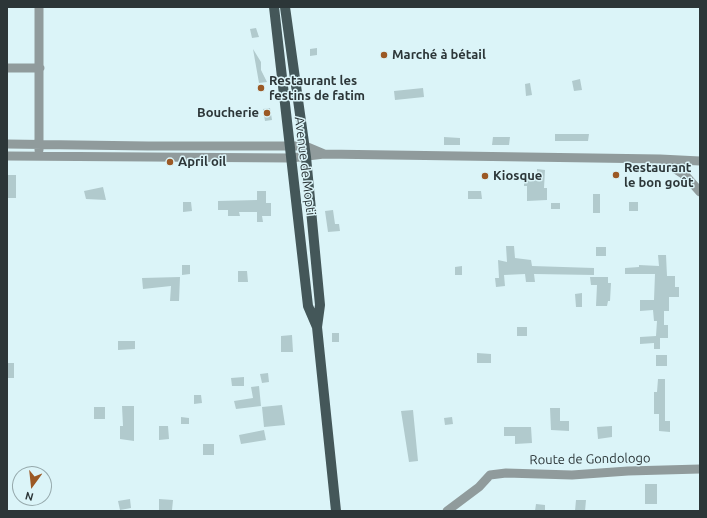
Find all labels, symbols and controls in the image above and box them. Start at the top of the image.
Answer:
place label: Marché à bétail [392,47,486,63]
marker: Marché à bétail [379,50,389,60]
place label: Restaurant les festins de fatim [269,73,365,104]
marker: Restaurant les festins de fatim [256,83,266,93]
place label: Boucherie [197,105,259,121]
marker: Boucherie [262,108,272,118]
street label: Avenue de Mopti [291,116,319,216]
place label: April oil [178,154,226,170]
marker: April oil [165,157,175,167]
place label: Restaurant le bon goût [624,160,693,191]
place label: Kiosque [493,168,542,184]
marker: Restaurant le bon goût [611,170,621,180]
marker: Kiosque [480,171,490,181]
street label: Route de Gondologo [529,450,651,468]
north arrow [12,466,52,506]
text: N [24,490,35,503]

